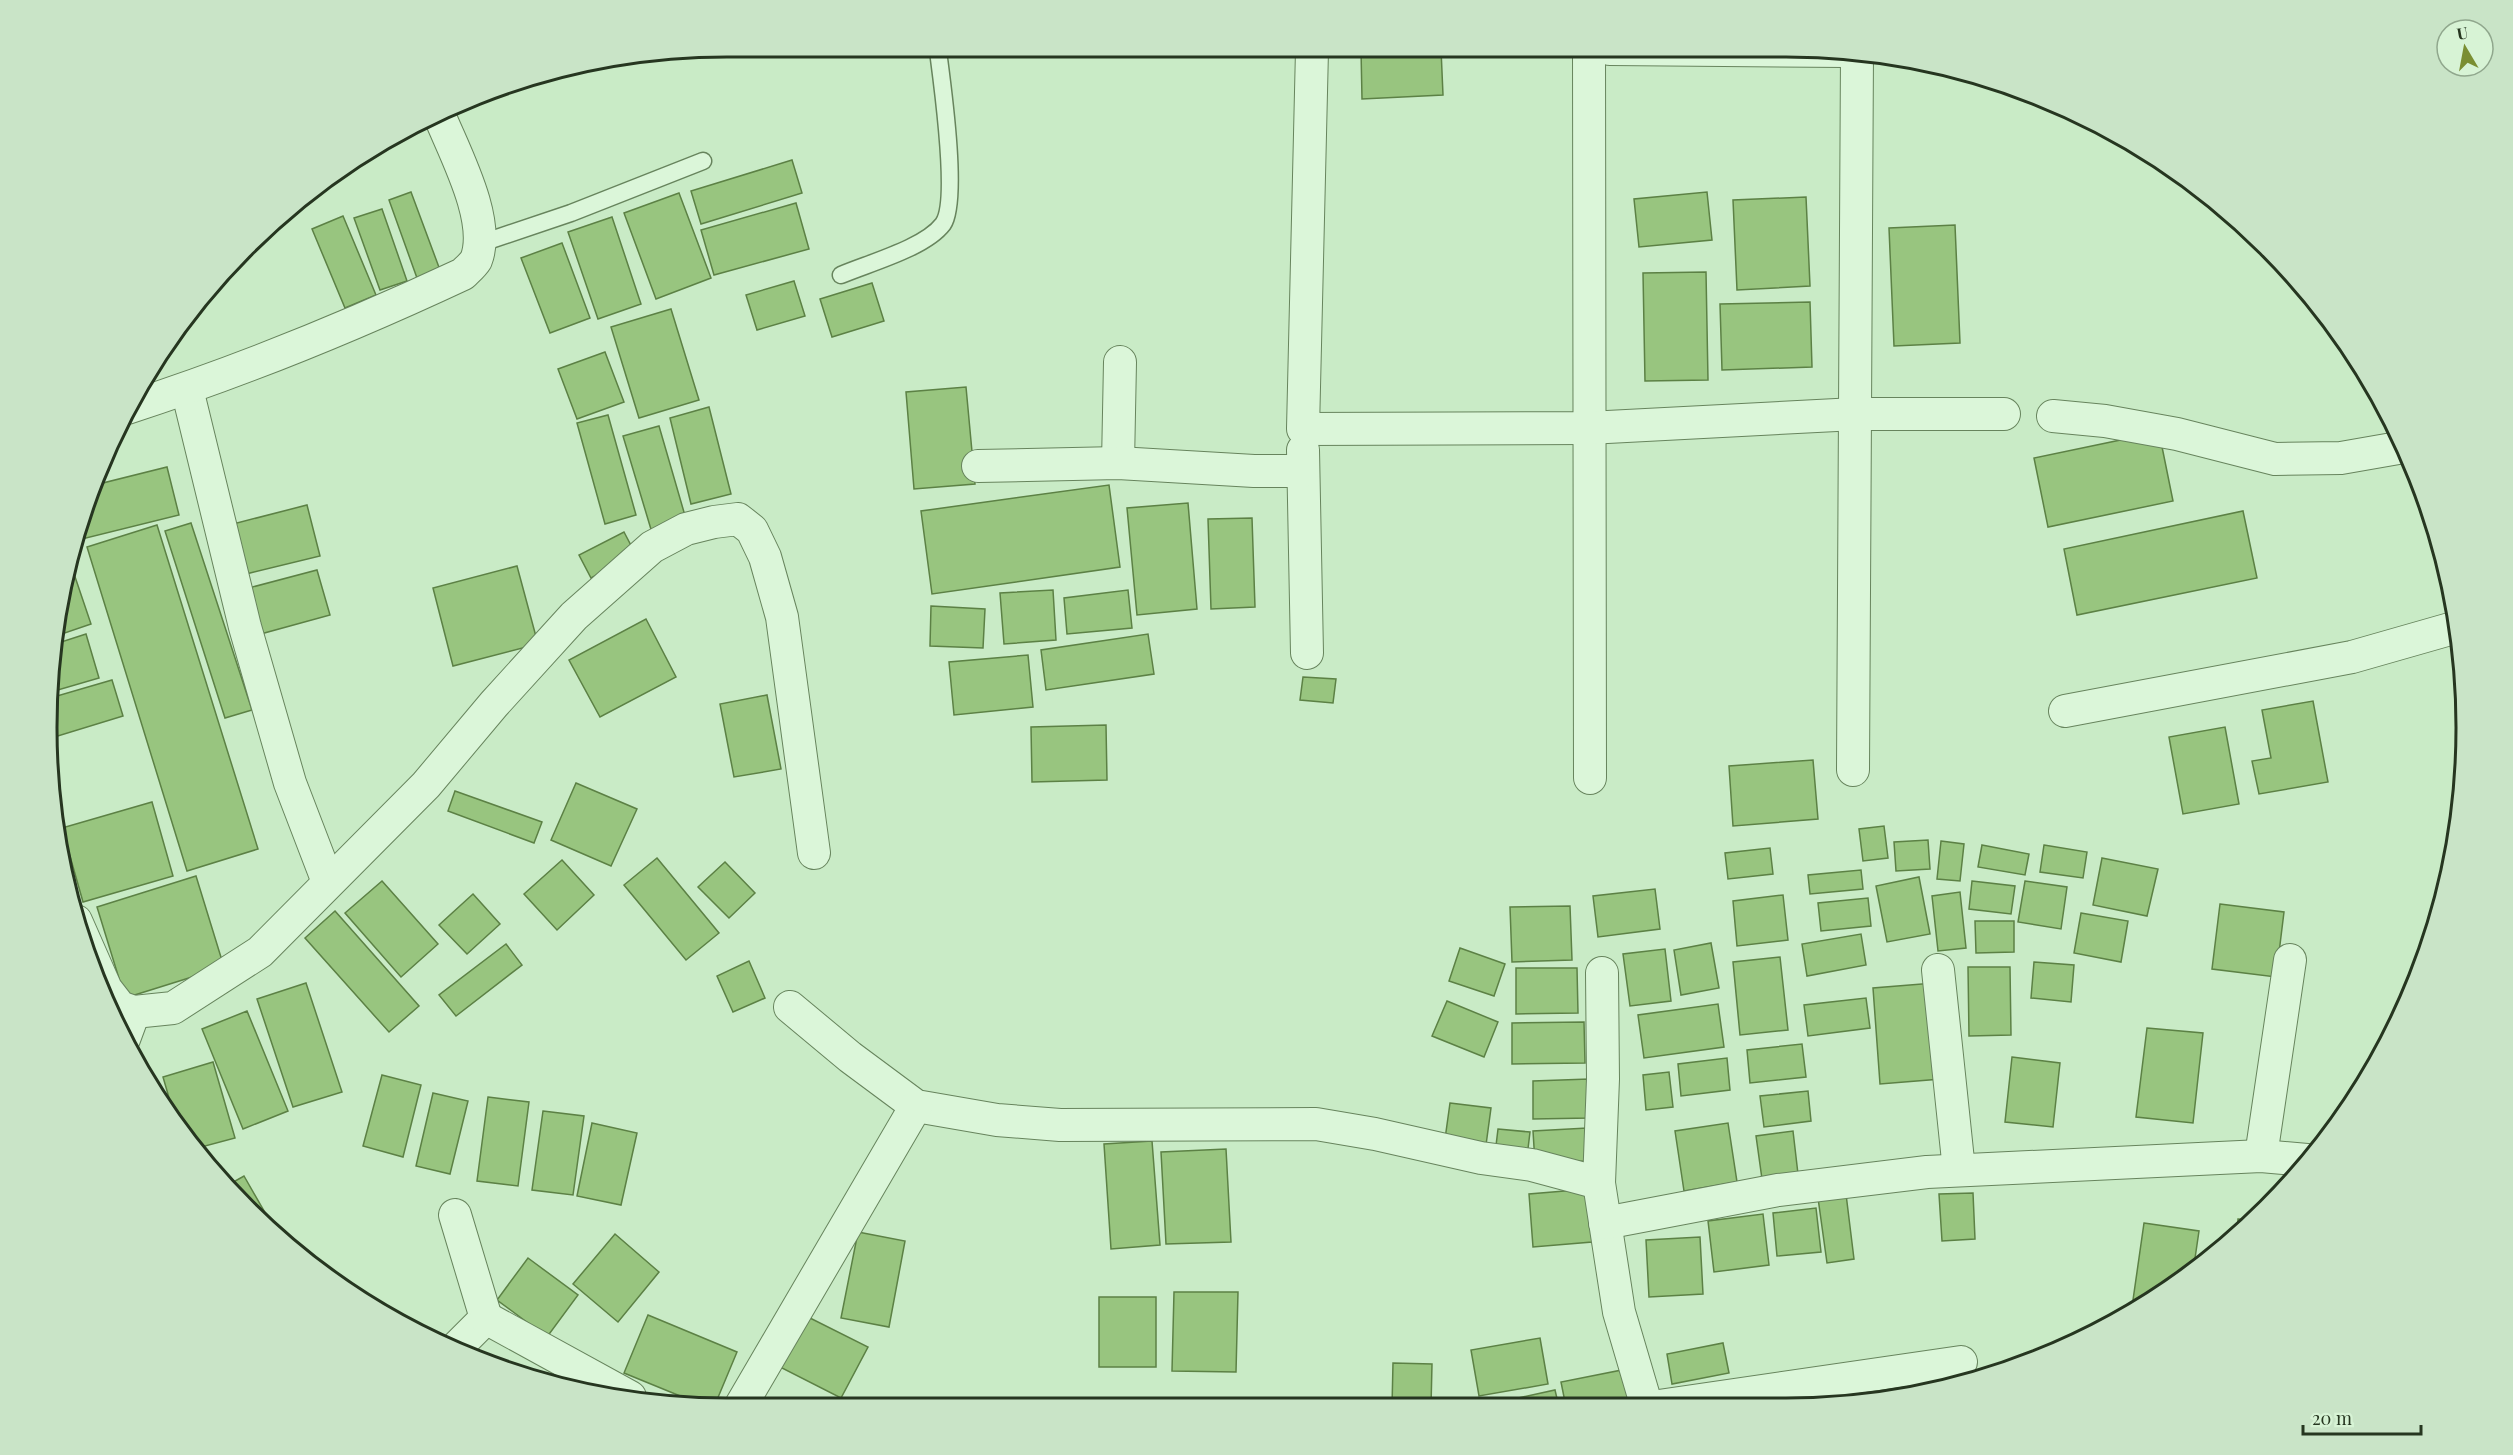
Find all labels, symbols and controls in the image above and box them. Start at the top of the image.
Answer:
north arrow [2435,18,2495,78]
text: U [2455,21,2470,44]
scale bar [2303,1398,2422,1436]
text: 20 m [2312,1406,2352,1430]

